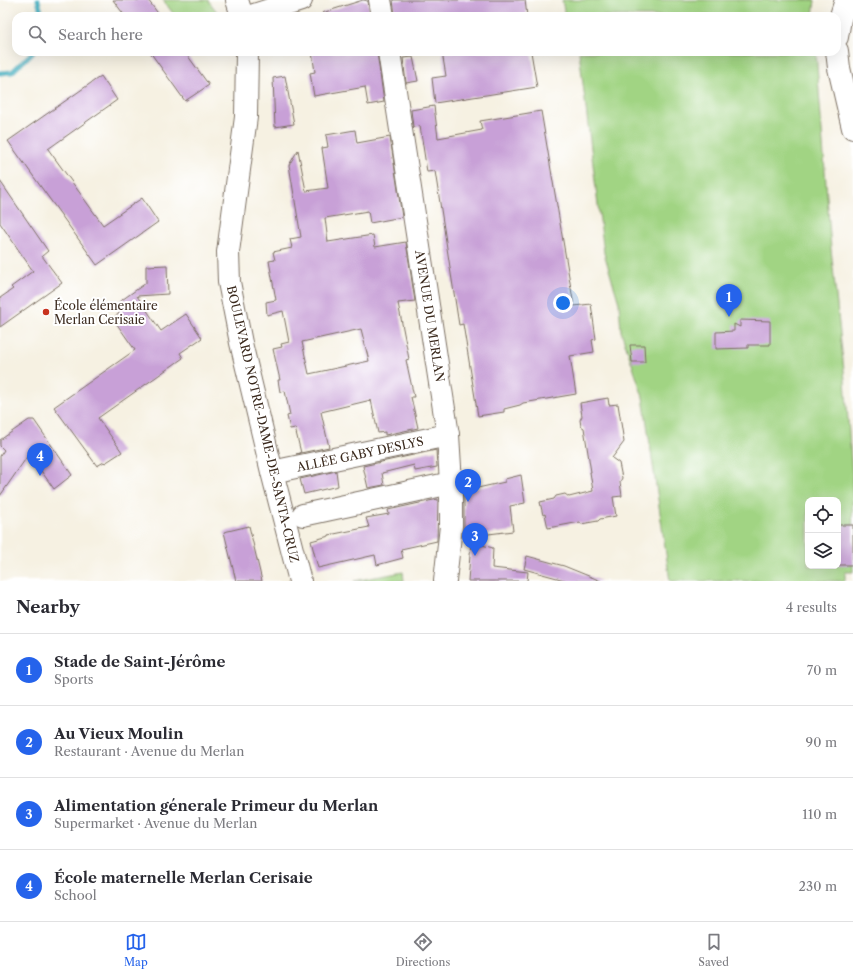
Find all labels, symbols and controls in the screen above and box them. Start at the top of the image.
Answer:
search box [12,12,841,56]
icon: search [26,23,48,45]
text: Search here [58,25,143,44]
street label: AVENUE DU MERLAN [412,248,448,383]
street label: BOULEVARD NOTRE-DAME-DE-SANTA-CRUZ [224,284,302,564]
pin: 1 [716,284,742,317]
your location [553,293,573,313]
place label: École élémentaire Merlan Cerisaie [54,297,158,327]
marker: École élémentaire Merlan Cerisaie [41,307,51,317]
street label: ALLÉE GABY DESLYS [294,432,425,475]
pin: 4 [27,443,53,476]
pin: 2 [455,469,481,502]
map controls [805,497,841,569]
button: locate [805,497,841,533]
pin: 3 [462,523,488,556]
button: layers [805,533,841,569]
text: Nearby [16,597,80,617]
text: 4 results [786,599,837,615]
text: Stade de Saint-Jérôme [54,652,226,671]
text: 1 [26,662,32,678]
text: 70 m [807,662,837,678]
text: Sports [54,671,93,687]
text: Au Vieux Moulin [54,724,184,743]
text: 2 [25,734,33,750]
text: 90 m [806,734,837,750]
text: Restaurant · Avenue du Merlan [54,743,244,759]
text: Alimentation génerale Primeur du Merlan [54,796,378,815]
text: 3 [25,806,33,822]
text: 110 m [802,806,837,822]
text: Supermarket · Avenue du Merlan [54,815,257,831]
text: École maternelle Merlan Cerisaie [54,868,313,887]
text: 4 [25,878,33,894]
text: 230 m [799,878,837,894]
text: School [54,887,97,903]
tab: Map [124,931,148,969]
tab: Directions [396,931,450,969]
tab: Saved [698,931,729,969]

